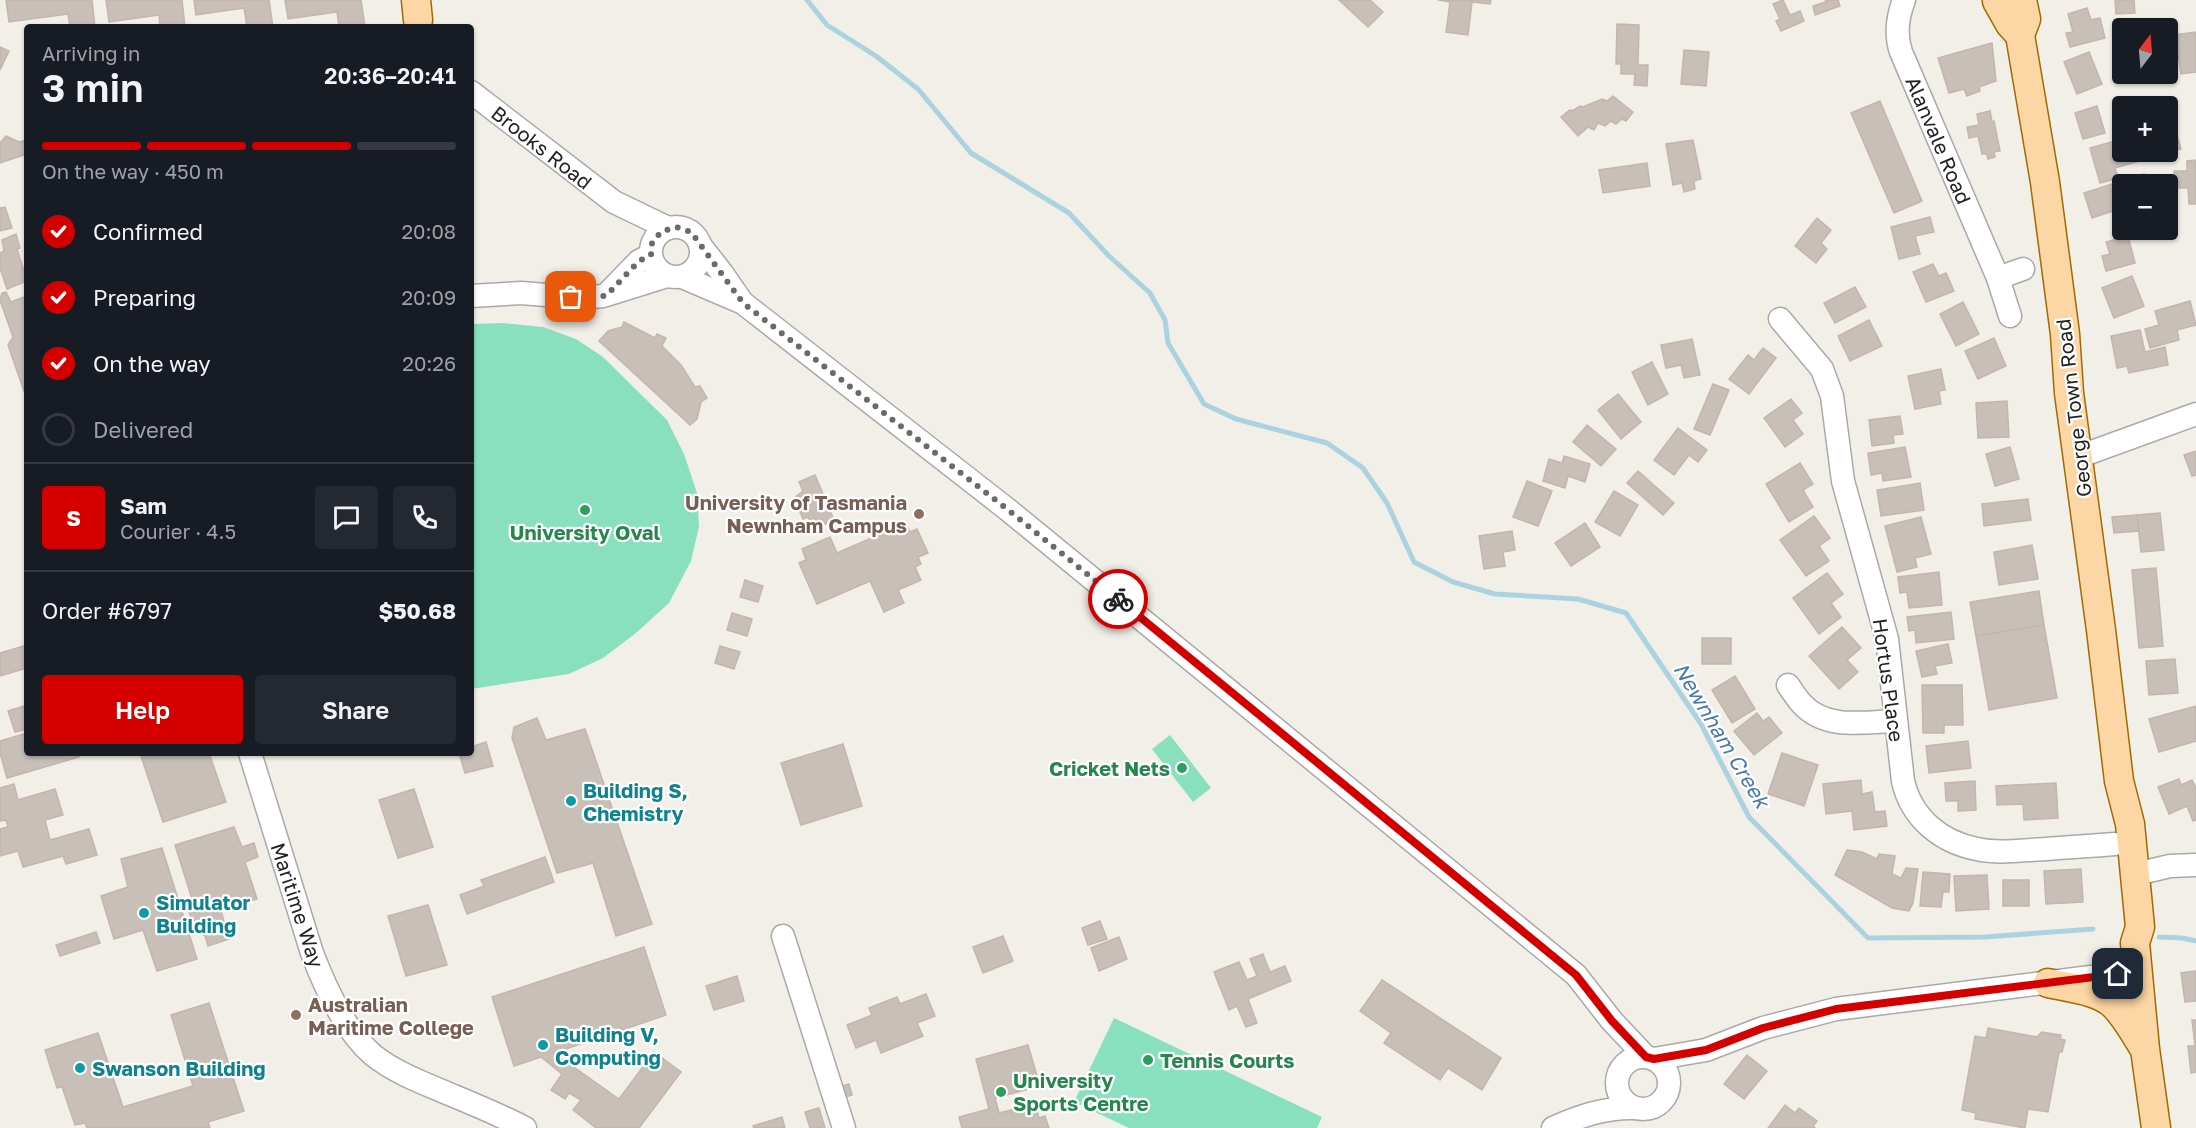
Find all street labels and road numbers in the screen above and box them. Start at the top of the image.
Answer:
street label: Alanvale Road [1901,73,1977,207]
street label: Brooks Road [487,100,597,194]
street label: George Town Road [2050,318,2096,498]
street label: Hortus Place [1868,617,1910,743]
street label: Maritime Way [267,840,329,970]

